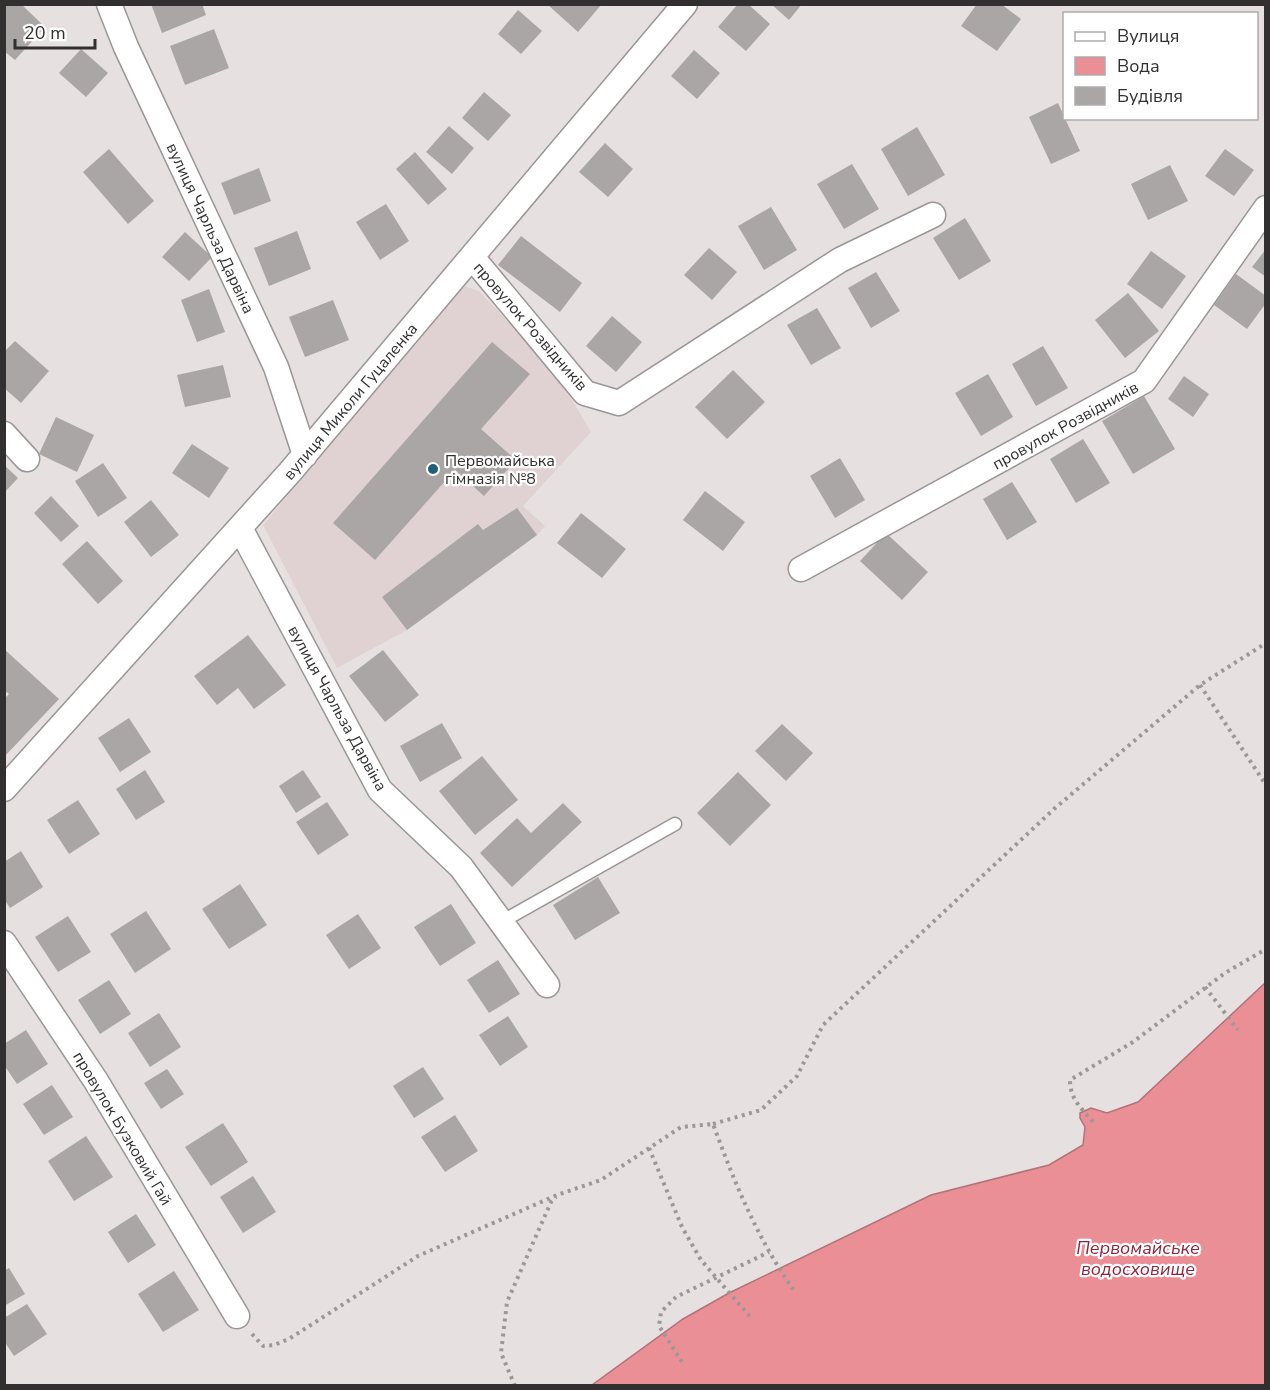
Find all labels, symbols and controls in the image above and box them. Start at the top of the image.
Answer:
scale bar [15,12,94,50]
legend [1063,12,1258,120]
text: 20 m [24,21,66,45]
text: Вулиця [1117,24,1179,48]
text: Вода [1117,54,1160,78]
text: Будівля [1117,84,1183,108]
street label: вулиця Чарльза Дарвіна [161,139,259,317]
street label: провулок Розвідників [468,258,593,396]
street label: вулиця Миколи Гуцаленка [279,319,423,485]
street label: провулок Розвідників [988,376,1143,475]
place label: Первомайська гімназія №8 [445,450,555,490]
marker: Первомайська гімназія №8 [426,462,440,476]
street label: вулиця Чарльза Дарвіна [282,622,392,795]
street label: провулок Бузковий Гай [67,1048,177,1209]
water label: Первомайське водосховище [1076,1236,1200,1281]

